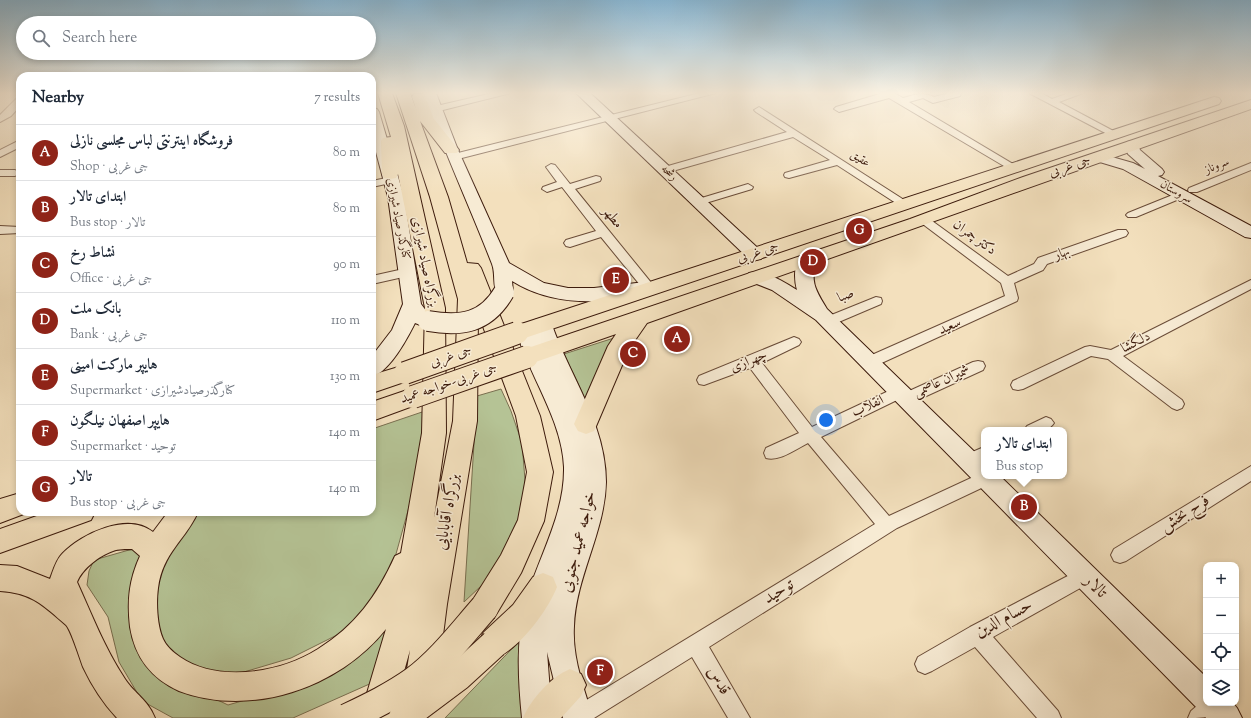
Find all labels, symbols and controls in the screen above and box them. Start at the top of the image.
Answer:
search box [16,16,376,60]
icon: search [30,27,52,49]
text: Search here [62,28,137,49]
text: Nearby [32,86,84,110]
text: 7 results [314,89,360,107]
text: فروشگاه اینترنتی لباس مجلسی نازلی [70,131,233,152]
text: A [40,144,50,162]
text: 80 m [333,144,360,162]
street label: عقیق [847,146,874,172]
street label: جی غربی [1046,151,1094,183]
street label: سروناز [1201,153,1232,179]
text: Shop · جی غربی [70,158,148,176]
street label: رشحه [657,161,682,186]
street label: سروستان [1156,175,1196,209]
street label: کنارگذر صیاد شیرازی [381,176,416,261]
text: ابتدای تالار [70,187,126,208]
text: B [41,200,49,218]
text: 80 m [333,200,360,218]
street label: مطهر [596,201,627,233]
text: Bus stop · تالار [70,214,145,232]
street label: بزرگراه صیاد شیرازی [405,215,444,309]
street label: دکتر چمران [948,215,1000,261]
pin: G [846,216,872,246]
street label: جی غربی [734,237,782,269]
street label: بهار [1049,242,1073,267]
text: نشاط رخ [70,243,115,264]
pin: D [800,247,826,277]
text: C [40,256,50,274]
text: 90 m [333,256,360,274]
pin: E [603,265,629,295]
text: Office · جی غربی [70,270,152,288]
street label: صبا [835,284,857,308]
text: بانک ملت [70,299,121,320]
text: D [40,312,50,330]
text: 110 m [331,312,360,330]
street label: سعید [935,313,965,341]
pin: A [664,324,690,354]
text: Bank · جی غربی [70,326,148,344]
street label: دلگشا [1117,326,1154,359]
pin: C [620,339,646,369]
street label: جی غربی [427,341,475,373]
street label: چهرازی [727,345,771,379]
text: هایپر مارکت امینی [70,355,158,376]
street label: جی غربی-خواجه عمید [398,358,500,410]
street label: شمیران عاصمی [911,361,973,403]
text: E [41,368,49,386]
text: 130 m [330,368,360,386]
text: Supermarket · کنارگذرصیادشیرازی [70,382,235,400]
street label: انقلاب [849,391,887,423]
your location [816,410,836,430]
text: هایپر اصفهان نیلگون [70,411,170,432]
text: F [41,424,49,442]
text: 140 m [329,424,360,442]
popup [981,427,1067,479]
text: ابتدای تالار [996,434,1052,455]
text: Supermarket · توحید [70,438,176,456]
text: Bus stop [996,458,1043,476]
text: تالار [70,467,92,488]
street label: بزرگراه آقابابایی [429,472,467,552]
text: G [40,480,50,498]
text: 140 m [329,480,360,498]
street label: خواجه عمید جنوبی [555,489,603,595]
street label: فرح بخش [1155,489,1215,540]
pin: B [1011,492,1037,522]
text: Bus stop · جی غربی [70,494,166,512]
map controls [1203,562,1239,706]
button: + [1203,562,1239,598]
street label: تالار [1076,568,1113,605]
street label: توحید [759,573,800,611]
street label: حسام الدین [971,594,1038,645]
button: − [1203,598,1239,634]
button: locate [1203,634,1239,670]
pin: F [587,657,613,687]
street label: قدس [700,662,736,700]
button: layers [1203,670,1239,706]

